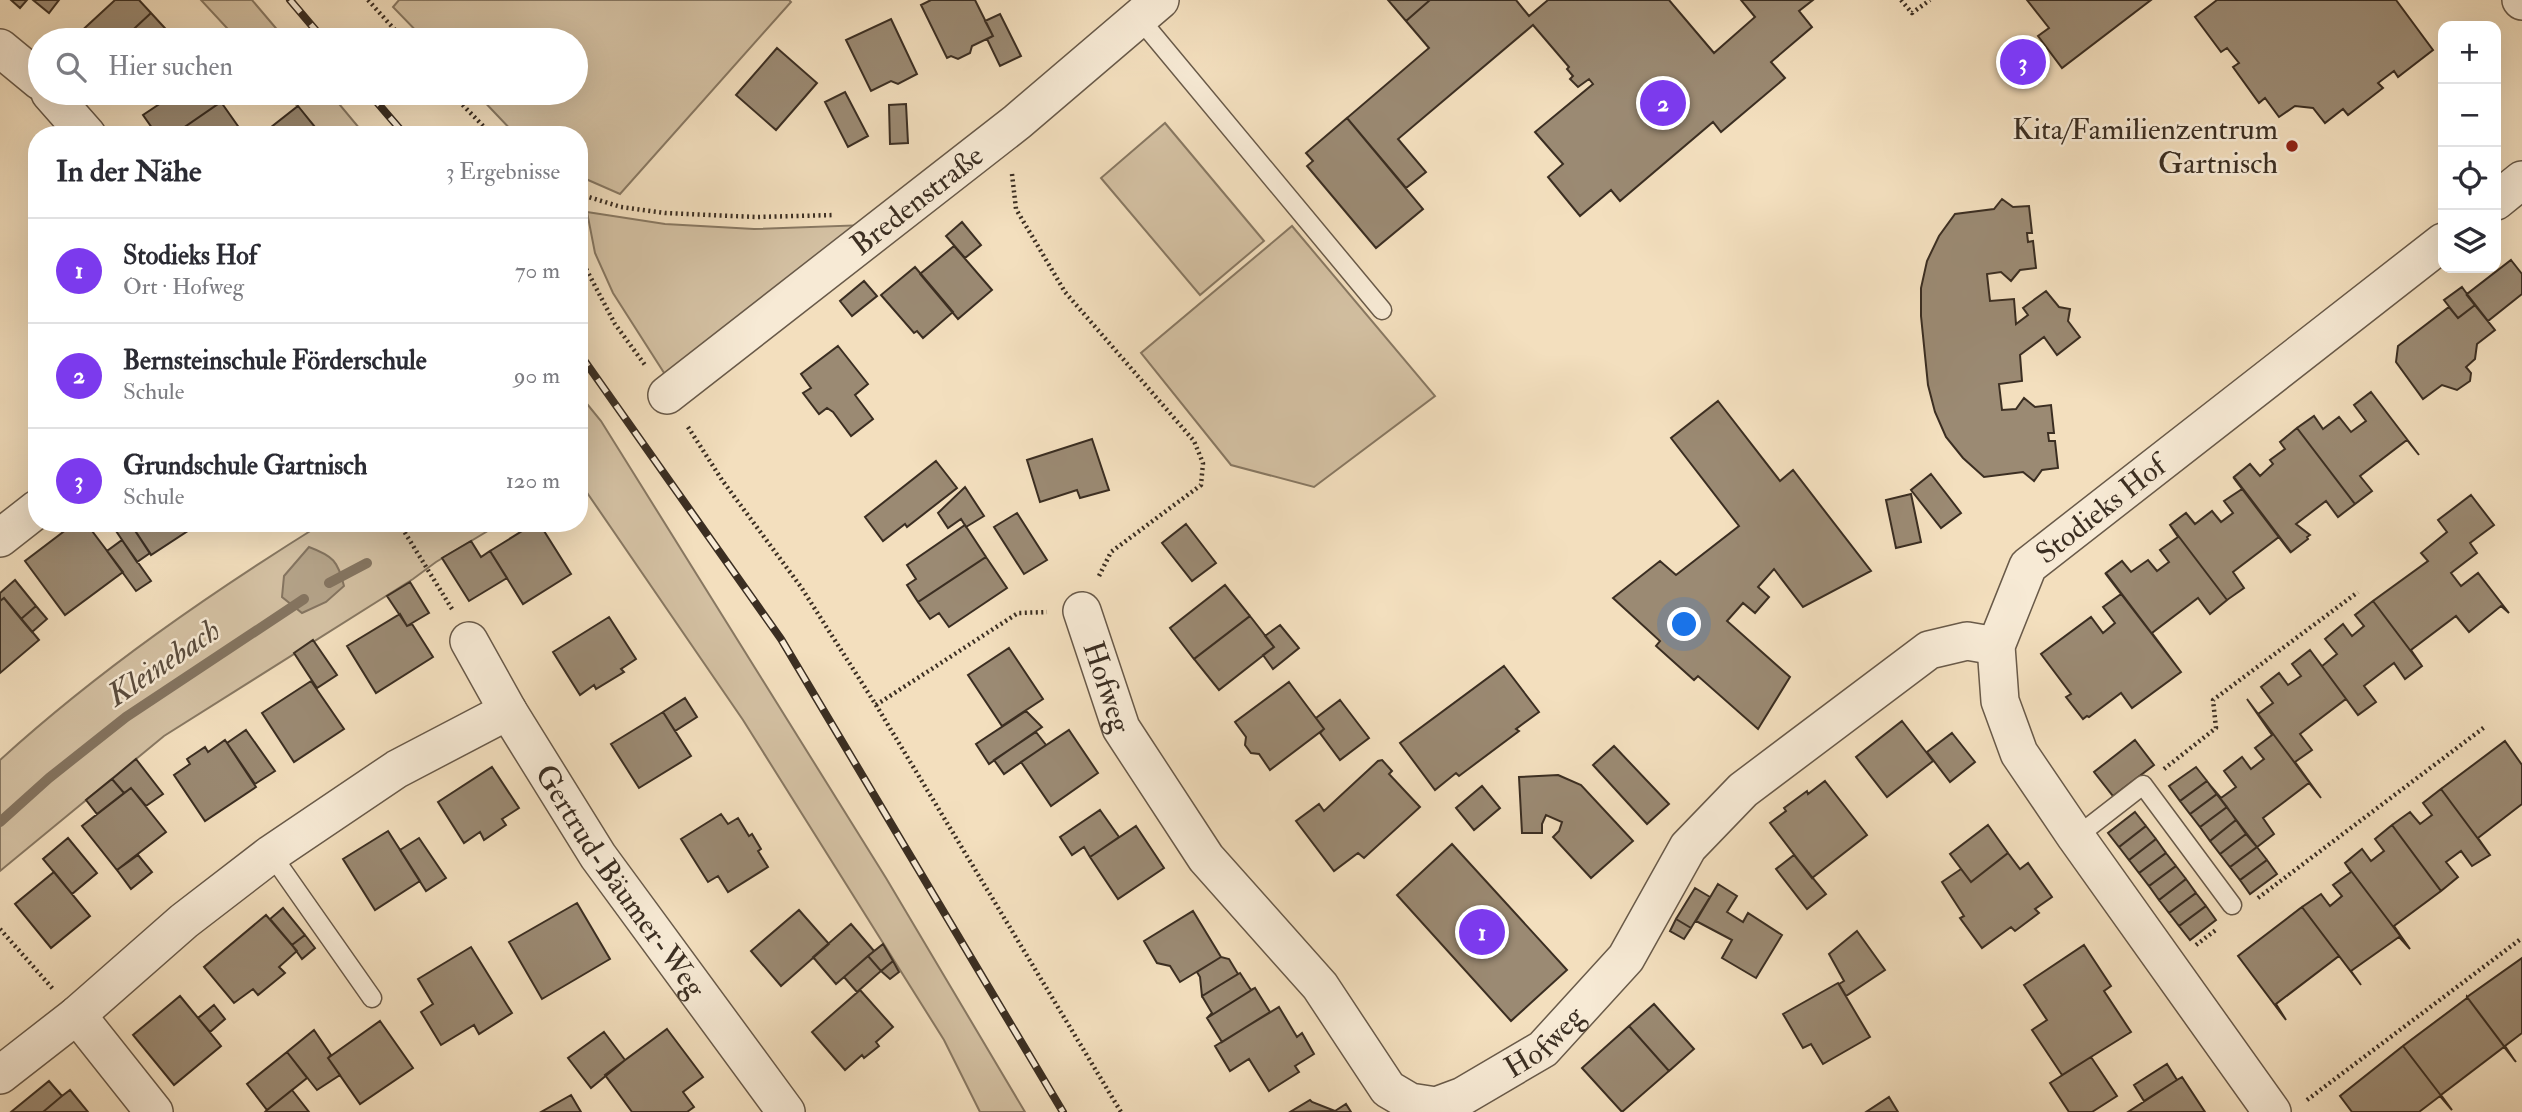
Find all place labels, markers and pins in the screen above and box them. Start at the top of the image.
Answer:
pin: 3 [2000,36,2046,88]
pin: 2 [1640,77,1686,129]
place label: Kita/Familienzentrum Gartnisch [2012,111,2278,182]
marker: Kita/Familienzentrum Gartnisch [2284,138,2300,154]
pin: 1 [1459,906,1505,958]

